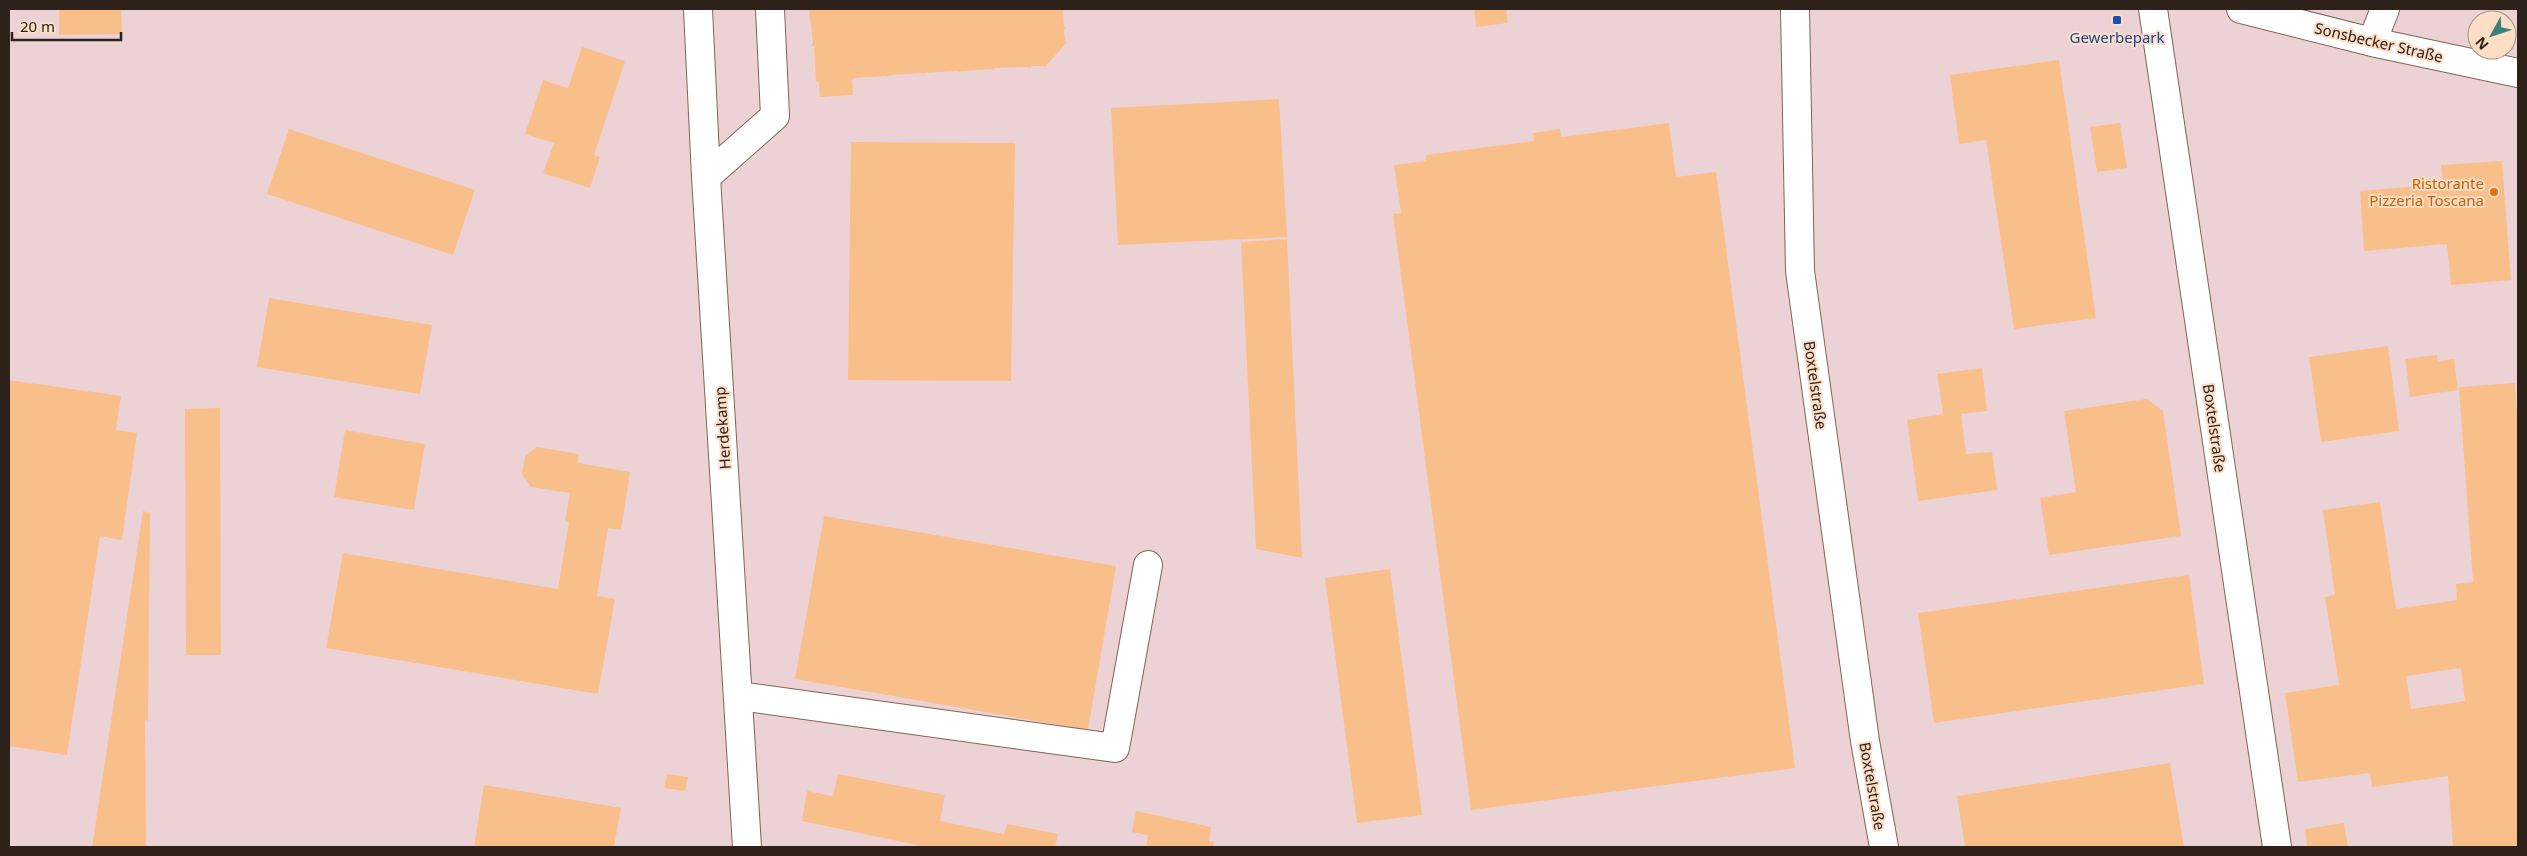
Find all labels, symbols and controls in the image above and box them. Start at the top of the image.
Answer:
scale bar [12,10,121,42]
north arrow [2467,10,2517,60]
marker: Gewerbepark [2111,14,2123,26]
text: 20 m [20,16,55,36]
street label: Sonsbecker Straße [2313,18,2445,66]
place label: Gewerbepark [2069,27,2165,47]
text: N [2471,33,2493,54]
place label: Ristorante Pizzeria Toscana [2369,173,2484,210]
marker: Ristorante Pizzeria Toscana [2488,186,2500,198]
street label: Boxtelstraße [1800,340,1832,430]
street label: Boxtelstraße [2199,383,2231,473]
street label: Herdekamp [709,386,735,470]
street label: Boxtelstraße [1855,740,1891,832]

